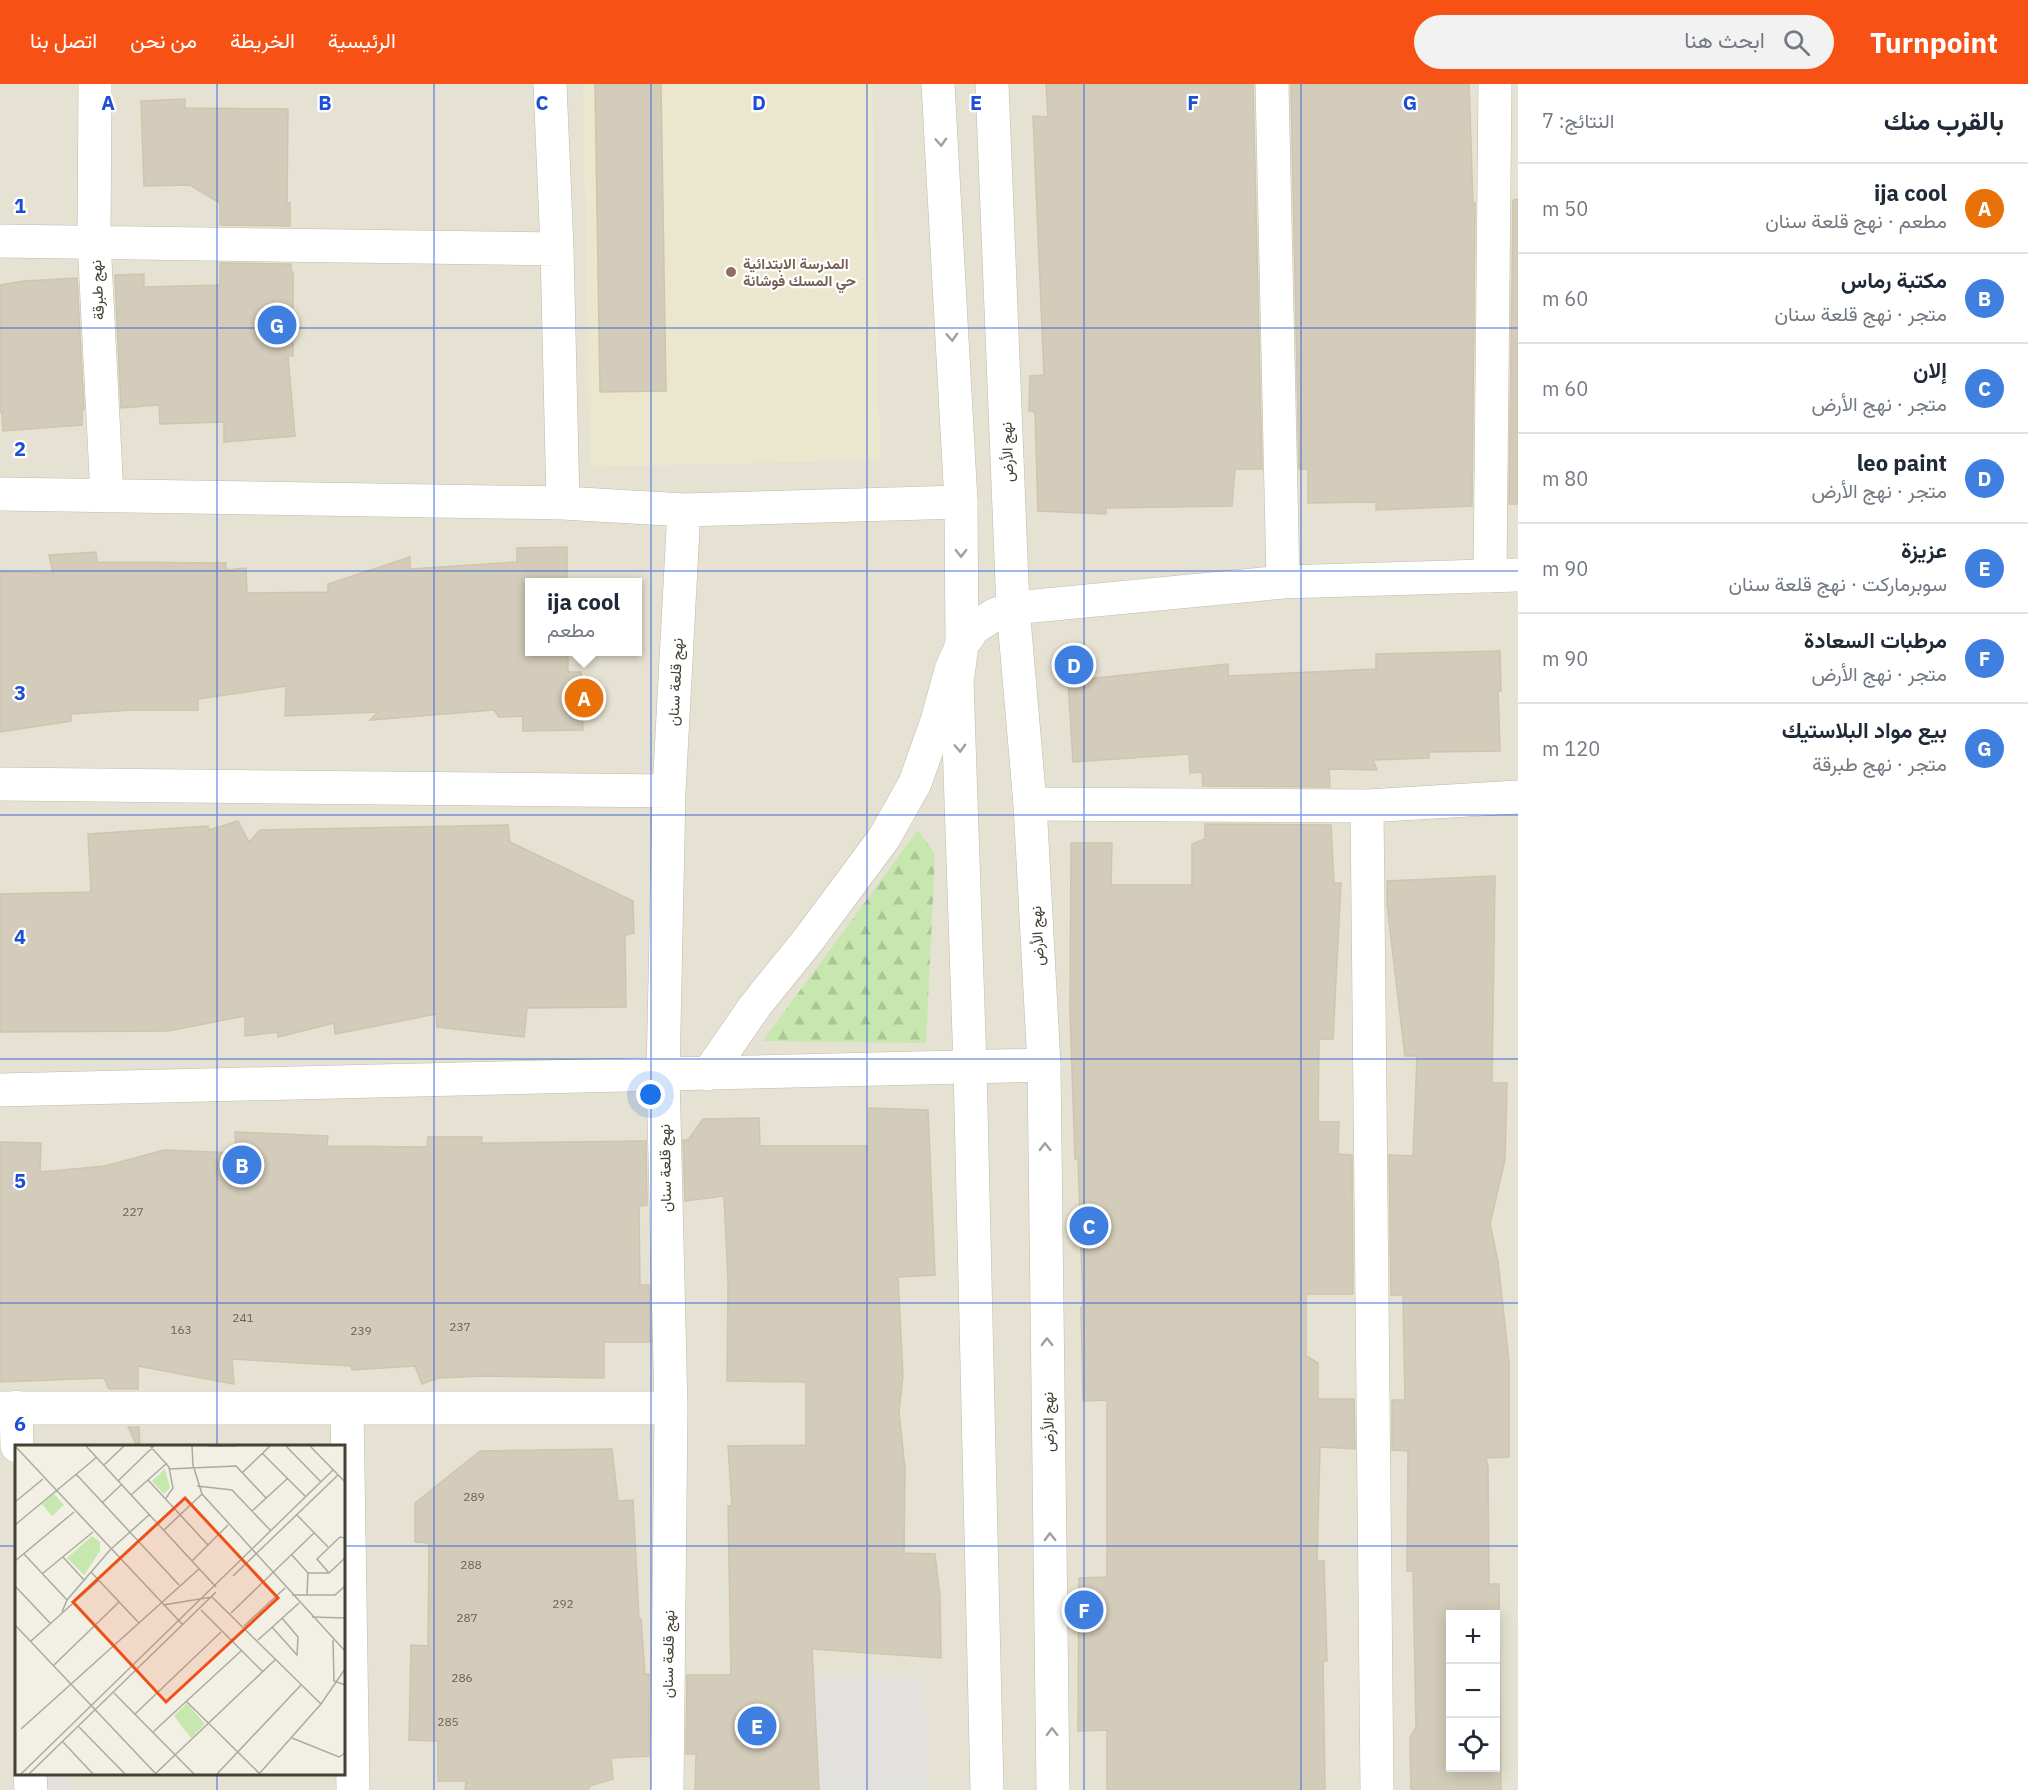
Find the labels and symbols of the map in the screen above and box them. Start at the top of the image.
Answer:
text: A [101,89,115,116]
text: B [318,89,332,116]
text: C [535,89,549,116]
text: D [752,89,766,116]
text: E [970,89,982,116]
text: F [1187,89,1199,116]
text: G [1403,89,1417,116]
one-way arrow [934,138,947,147]
text: 1 [14,192,26,219]
place label: المدرسة الابتدائية حي المسك فوشانة [743,254,856,294]
street label: نهج طبرقة [86,259,110,320]
marker: المدرسة الابتدائية حي المسك فوشانة [724,265,738,279]
pin: G [258,302,296,348]
one-way arrow [945,333,958,342]
street label: نهج الأرض [996,421,1020,482]
text: 2 [14,435,26,462]
one-way arrow [955,548,967,557]
street label: نهج قلعة سنان [663,638,689,727]
pin: D [1054,642,1094,688]
pin: A [564,676,604,720]
text: 3 [14,679,26,706]
one-way arrow [953,743,966,752]
street label: نهج الأرض [1026,905,1050,967]
text: 4 [14,923,26,950]
your location [636,1080,665,1109]
street label: نهج قلعة سنان [655,1124,677,1212]
pin: B [222,1142,262,1188]
one-way arrow [1039,1142,1051,1151]
text: 5 [14,1167,26,1194]
house number: 227 [122,1204,144,1219]
pin: C [1070,1204,1108,1248]
house number: 241 [232,1310,254,1325]
house number: 237 [449,1319,471,1334]
house number: 163 [170,1322,192,1337]
house number: 239 [350,1323,372,1338]
one-way arrow [1041,1337,1053,1346]
street label: نهج الأرض [1038,1392,1060,1452]
text: 6 [14,1410,26,1437]
inset map [15,1445,345,1775]
house number: 289 [463,1489,485,1504]
one-way arrow [1043,1532,1056,1541]
house number: 288 [460,1557,482,1572]
pin: F [1064,1588,1104,1633]
house number: 292 [552,1596,574,1611]
house number: 287 [456,1610,478,1625]
street label: نهج قلعة سنان [658,1610,680,1698]
house number: 286 [451,1670,473,1685]
pin: E [738,1704,777,1748]
house number: 285 [437,1714,459,1729]
one-way arrow [1046,1727,1058,1736]

